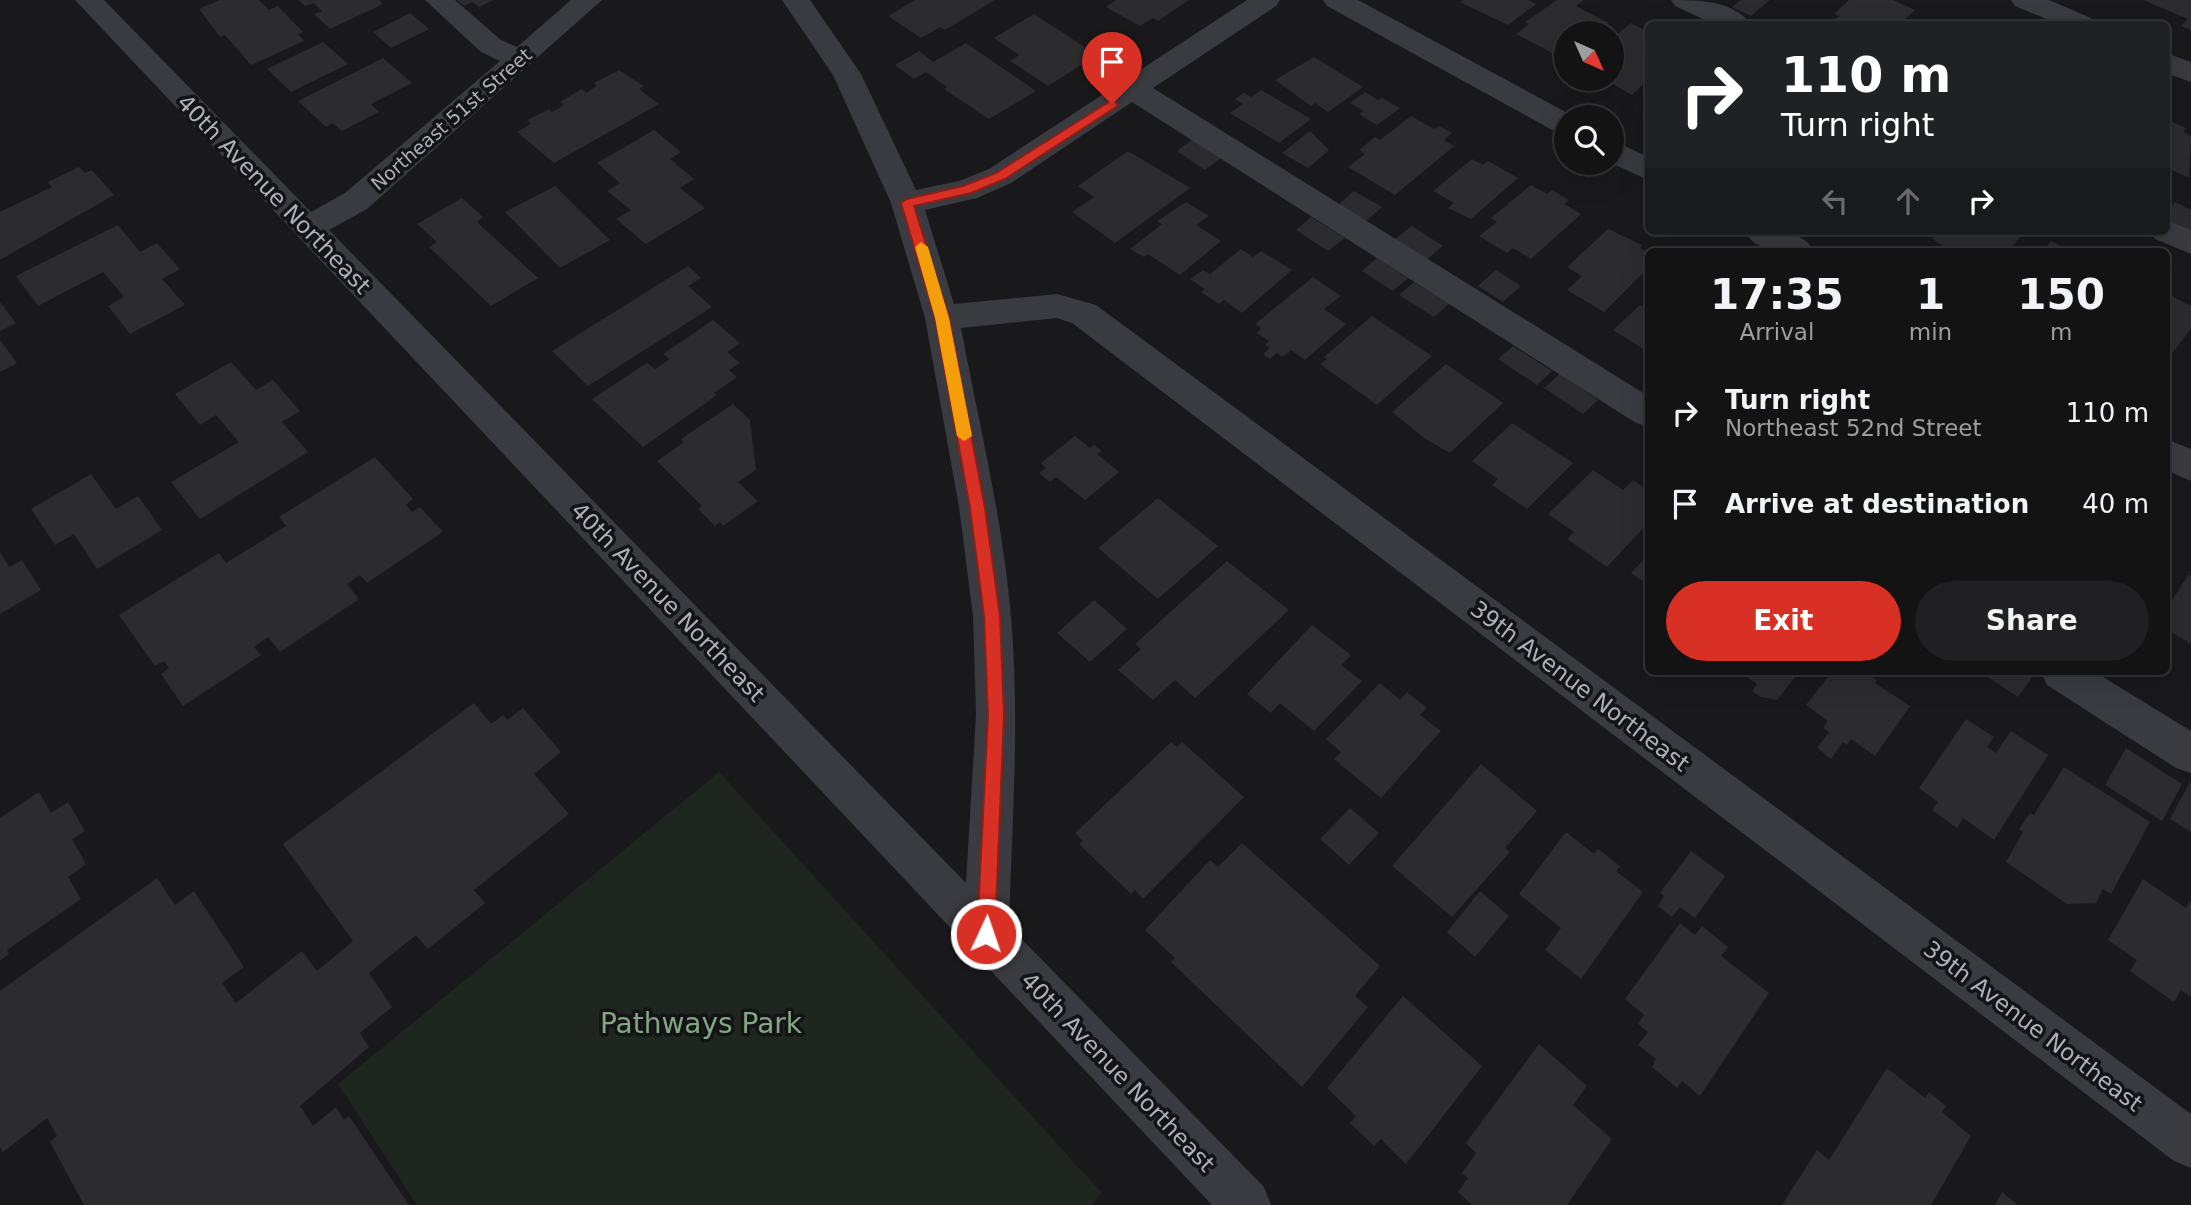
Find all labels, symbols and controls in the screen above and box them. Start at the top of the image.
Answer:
north arrow [1554,21,1624,91]
map controls [1554,21,1624,175]
pin [1082,32,1142,104]
street label: Northeast 51st Street [366,43,536,195]
icon: arrive [1093,43,1131,81]
text: 110 m [1781,47,1951,104]
icon: right [1666,49,1757,140]
street label: 40th Avenue Northeast [172,89,376,299]
button: search [1554,105,1624,175]
text: Turn right [1781,106,1934,144]
icon: left [1816,182,1854,220]
icon: ahead [1889,182,1927,220]
icon: right [1962,182,2000,220]
text: 17:35 [1710,270,1844,319]
text: 1 [1916,270,1945,319]
text: 150 [2017,270,2105,319]
text: Arrival [1740,319,1814,345]
text: min [1909,319,1952,345]
text: m [2050,319,2072,345]
text: Turn right [1725,385,1870,415]
icon: right [1666,394,1704,432]
text: 110 m [2066,398,2149,428]
text: Northeast 52nd Street [1725,415,1982,441]
icon: arrive [1666,485,1704,523]
text: Arrive at destination [1725,489,2029,519]
text: 40 m [2082,489,2149,519]
street label: 40th Avenue Northeast [566,497,770,707]
button: Exit [1666,581,1901,661]
button: Share [1915,581,2149,661]
street label: 39th Avenue Northeast [1466,595,1694,777]
position arrow [949,897,1023,971]
street label: 39th Avenue Northeast [1919,935,2147,1117]
street label: 40th Avenue Northeast [1016,967,1220,1177]
park label: Pathways Park [600,1007,803,1040]

